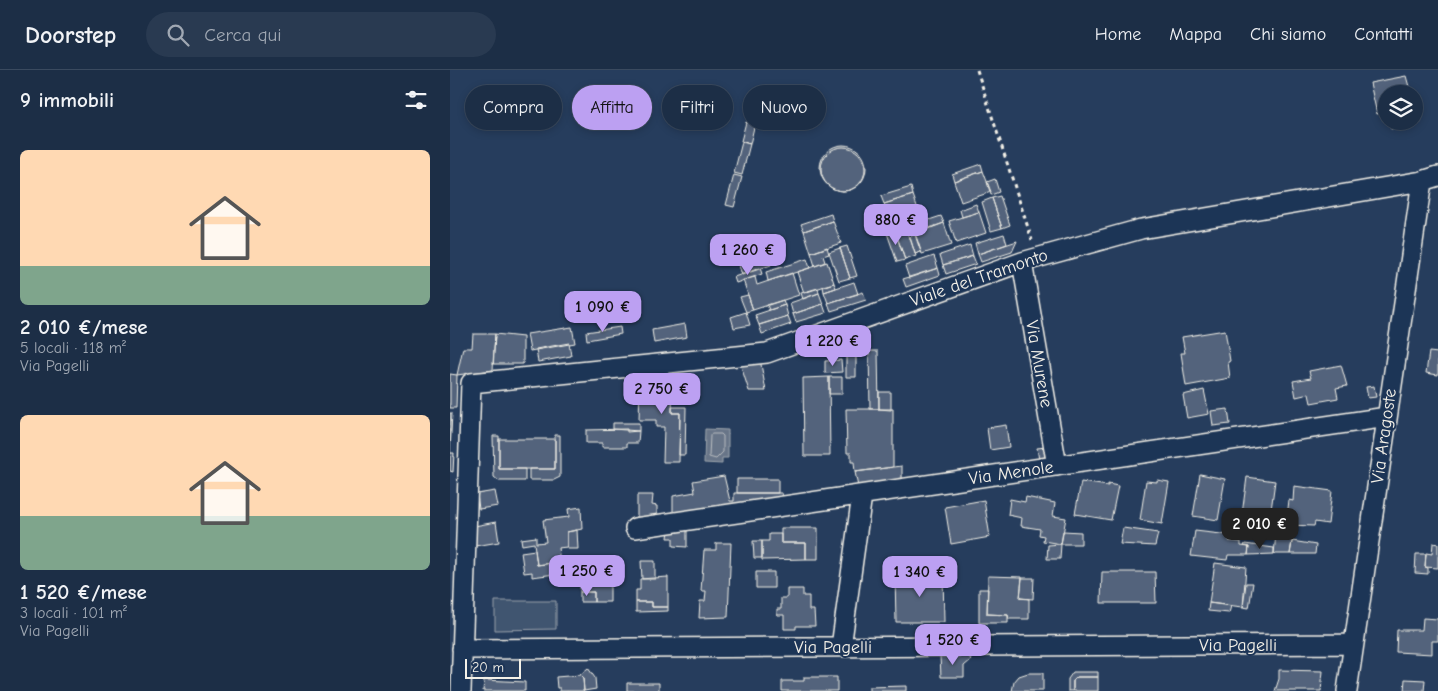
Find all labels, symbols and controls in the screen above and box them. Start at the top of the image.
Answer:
search box [146,12,496,57]
text: Doorstep [25,21,116,49]
icon: search [164,21,192,49]
text: Cerca qui [204,24,282,46]
text: Home [1095,24,1141,45]
text: Mappa [1169,24,1222,45]
text: Chi siamo [1250,24,1326,45]
text: Contatti [1354,24,1413,45]
chip: Compra [465,85,562,130]
chip: Affitta [572,85,652,130]
chip: Filtri [662,85,733,130]
chip: Nuovo [743,85,826,130]
map controls [1378,85,1423,130]
button: layers [1378,85,1423,130]
icon: filters [402,86,430,114]
text: 9 immobili [20,88,114,112]
icon: home [180,183,270,273]
pin: 880 € [861,204,931,246]
text: 880 € [875,211,917,229]
pin: 1 260 € [702,234,794,276]
text: 1 260 € [721,241,775,259]
street label: Viale del Tramonto [907,245,1051,311]
pin: 1 090 € [557,290,649,333]
text: 1 090 € [575,298,631,316]
text: 2 010 €/mese [20,315,148,339]
street label: Via Murene [1021,319,1057,409]
pin: 1 220 € [787,324,879,367]
text: 1 220 € [806,332,860,350]
text: 5 locali · 118 m² [20,339,126,357]
text: Via Pagelli [20,357,90,375]
pin: 2 750 € [616,372,708,415]
text: 2 750 € [634,380,690,398]
street label: Via Aragoste [1367,387,1401,485]
icon: home [180,448,270,538]
street label: Via Menole [967,457,1055,489]
pin: 2 010 € [1214,508,1306,550]
text: 2 010 € [1233,515,1287,533]
pin: 1 250 € [541,554,633,597]
pin: 1 340 € [874,556,966,598]
text: 1 250 € [560,562,614,580]
text: 1 340 € [893,563,947,581]
text: 1 520 €/mese [20,580,147,604]
text: 3 locali · 101 m² [20,604,127,622]
text: Via Pagelli [20,622,90,640]
pin: 1 520 € [907,624,999,666]
text: 1 520 € [926,631,980,649]
street label: Via Pagelli [1199,635,1277,656]
street label: Via Pagelli [794,637,872,658]
scale bar [465,656,521,679]
text: 20 m [472,659,504,676]

